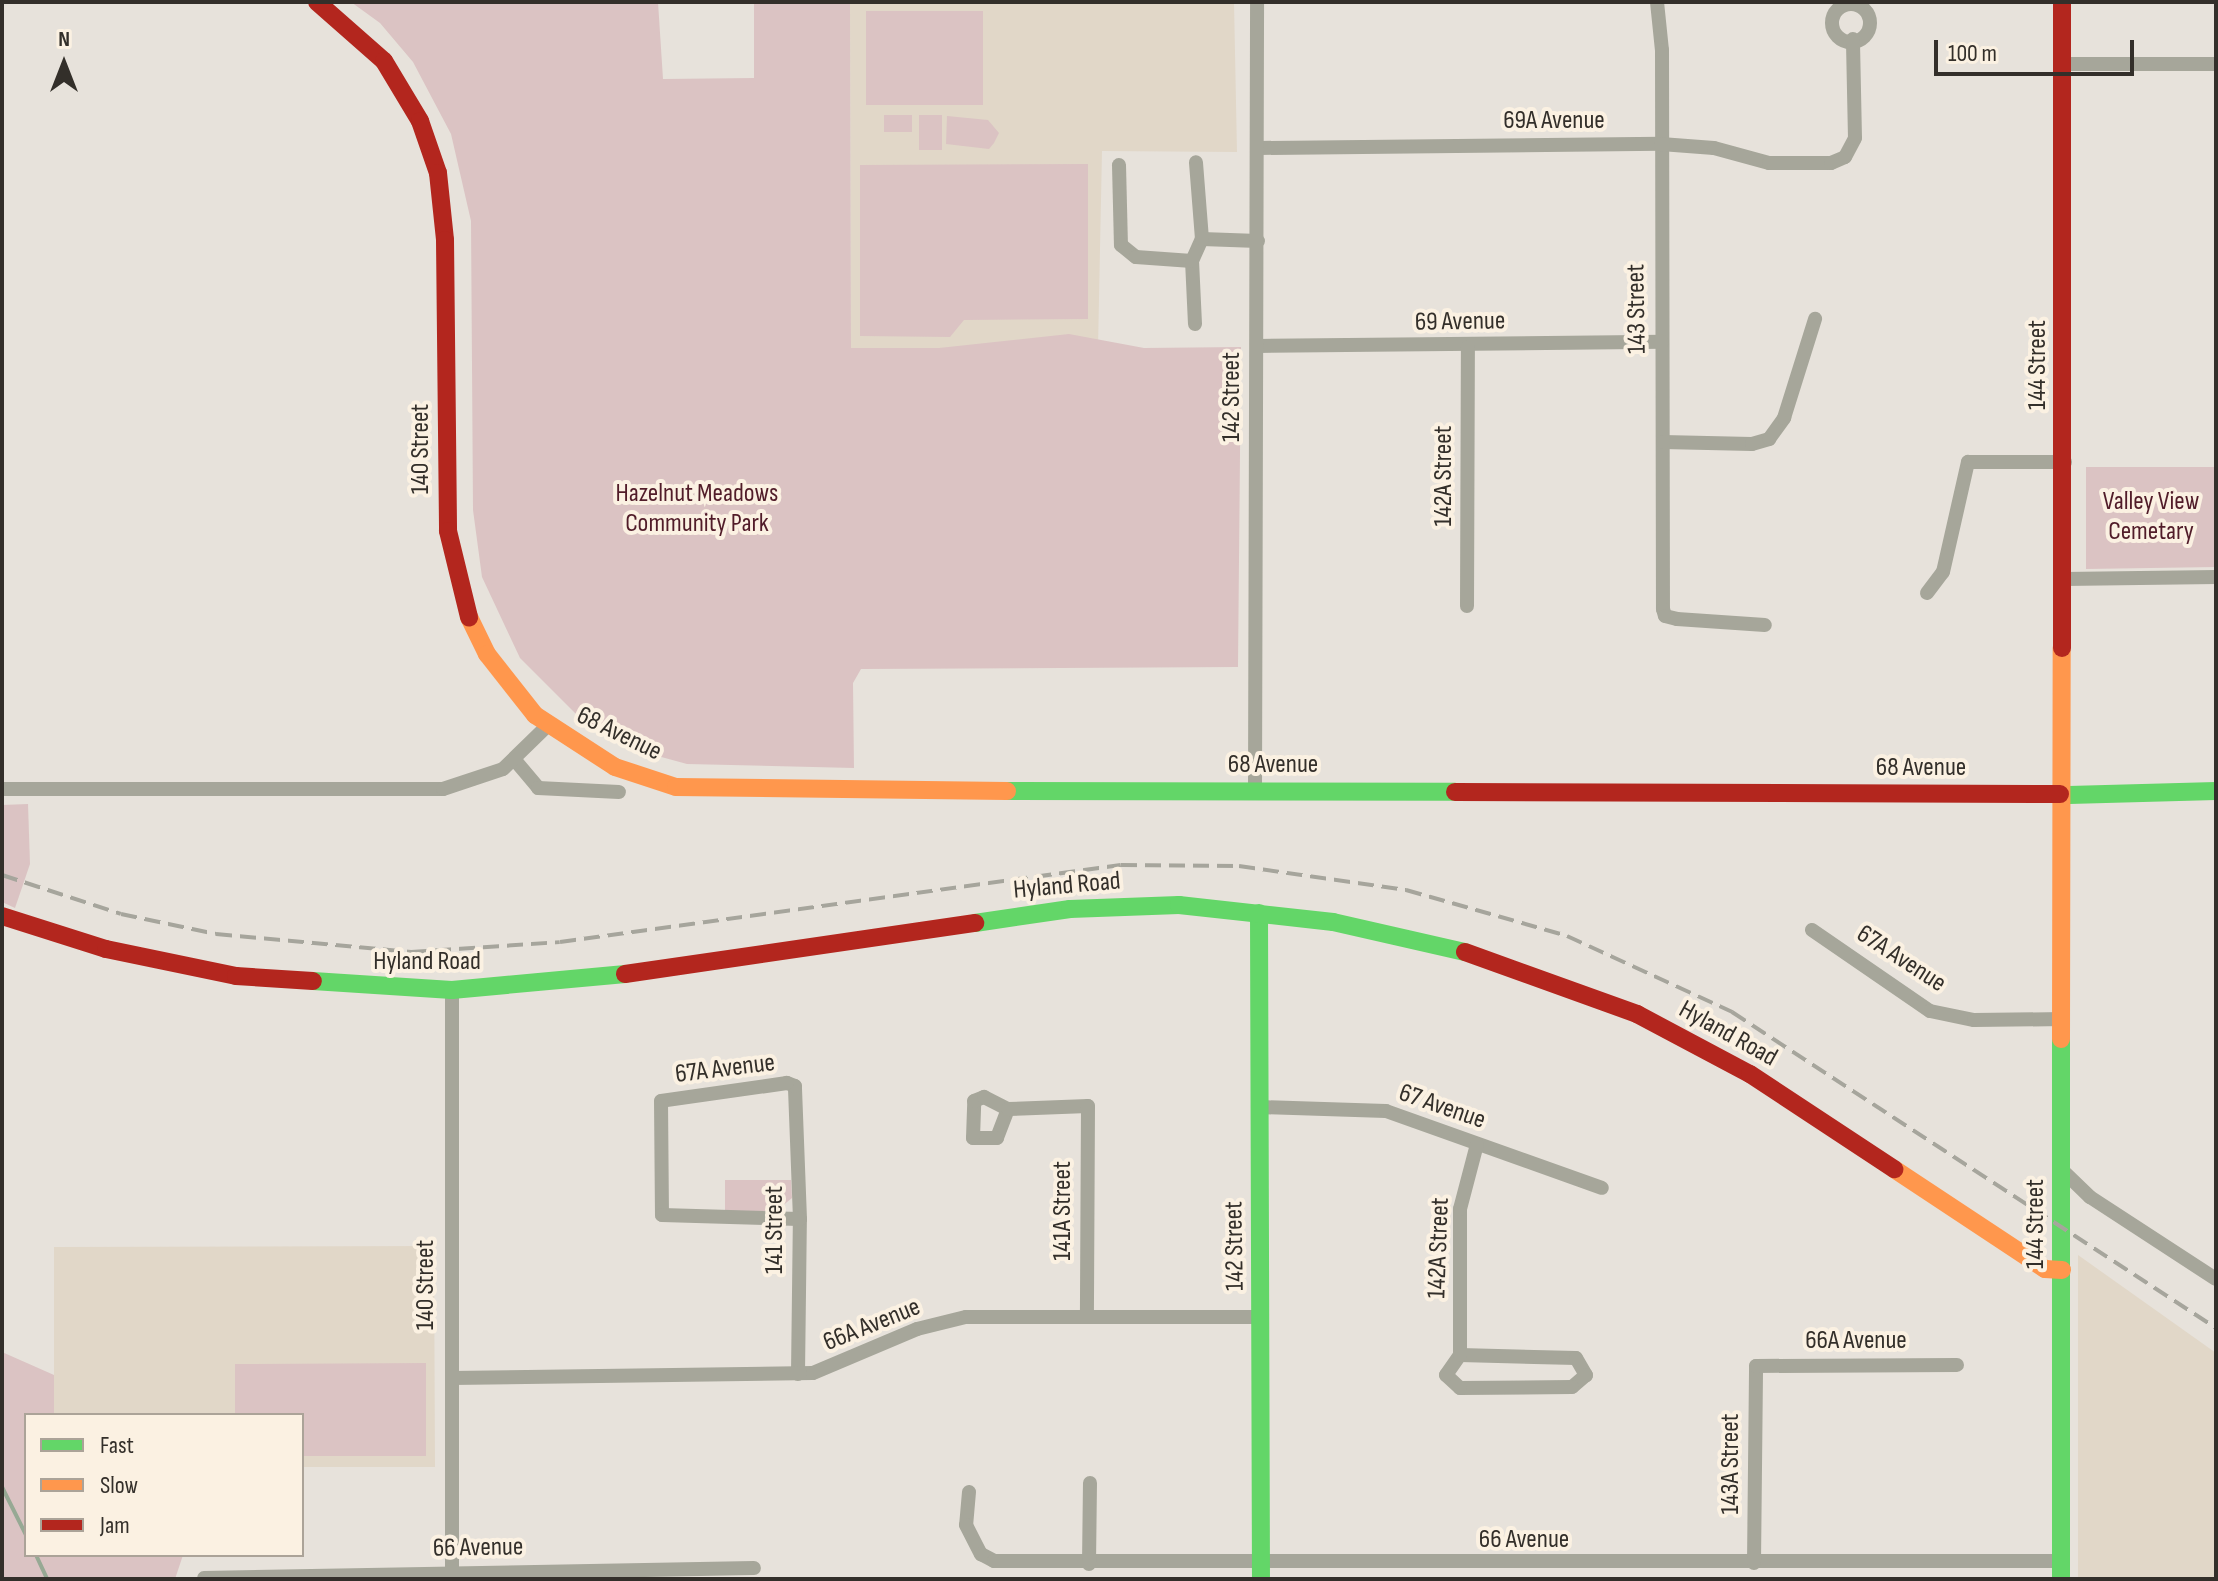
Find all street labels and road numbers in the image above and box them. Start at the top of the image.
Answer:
street label: 69A Avenue [1503,105,1605,137]
street label: 143 Street [1621,264,1653,354]
street label: 69 Avenue [1415,306,1505,338]
street label: 144 Street [2022,320,2054,410]
street label: 142 Street [1216,352,1248,442]
street label: 140 Street [405,404,437,494]
street label: 142A Street [1428,426,1460,526]
street label: 68 Avenue [572,700,666,768]
street label: 68 Avenue [1228,749,1318,781]
street label: 68 Avenue [1876,752,1966,784]
street label: Hyland Road [1012,866,1122,906]
street label: 67A Avenue [1850,919,1952,999]
street label: Hyland Road [373,946,481,978]
street label: Hyland Road [1673,994,1783,1074]
street label: 67A Avenue [673,1047,777,1091]
street label: 67 Avenue [1395,1078,1489,1136]
street label: 141A Street [1047,1161,1079,1261]
street label: 144 Street [2020,1179,2052,1269]
street label: 141 Street [759,1186,791,1274]
street label: 142A Street [1422,1197,1456,1299]
street label: 142 Street [1219,1201,1251,1291]
street label: 140 Street [410,1240,442,1330]
street label: 66A Avenue [819,1292,925,1358]
street label: 66A Avenue [1805,1325,1907,1357]
street label: 143A Street [1715,1413,1747,1515]
street label: 66 Avenue [1479,1524,1569,1556]
street label: 66 Avenue [432,1532,524,1564]

